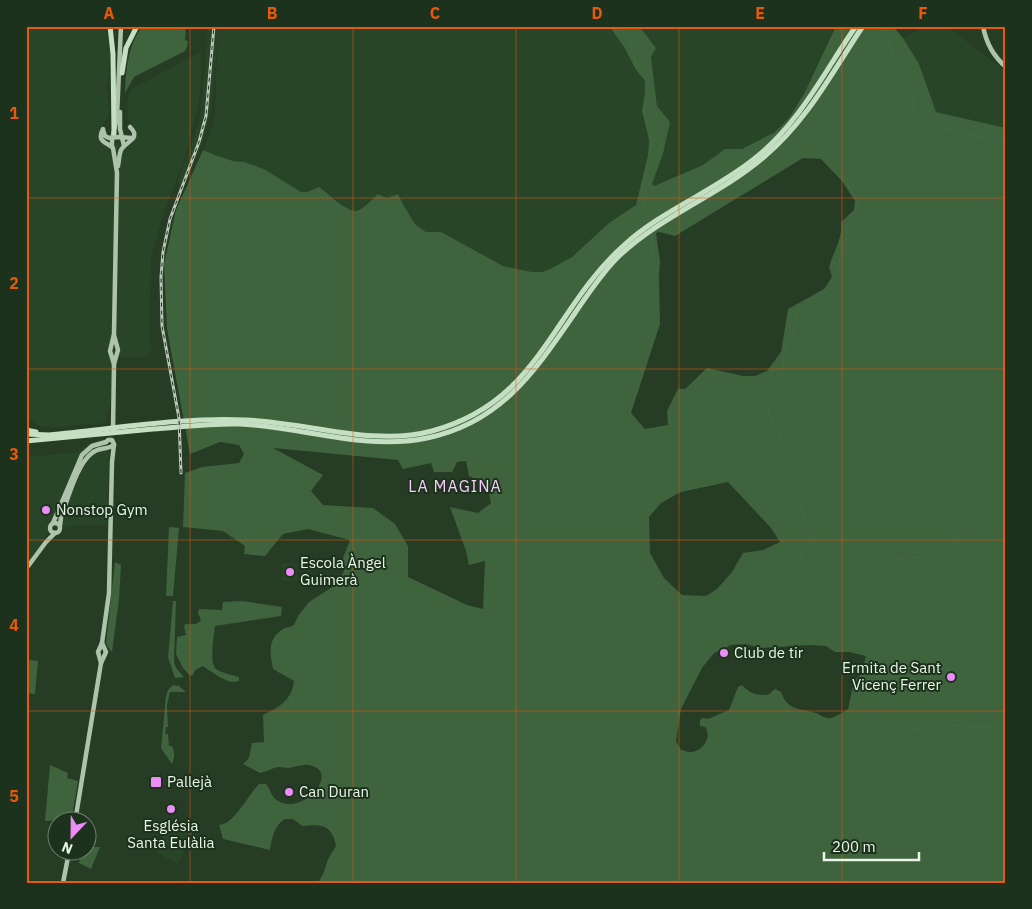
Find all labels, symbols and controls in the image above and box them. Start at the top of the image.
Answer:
text: A [104,3,115,23]
text: B [267,3,278,23]
text: C [430,3,440,23]
text: D [591,3,603,23]
text: E [755,3,765,23]
text: F [918,3,928,23]
text: 1 [9,103,19,123]
text: 2 [9,273,19,293]
text: 3 [9,444,19,464]
district label: LA MAGINA [408,476,502,496]
place label: Nonstop Gym [56,500,148,519]
marker: Nonstop Gym [40,504,52,516]
place label: Escola Àngel Guimerà [300,553,386,589]
marker: Escola Àngel Guimerà [284,566,296,578]
text: 4 [9,615,19,635]
place label: Club de tir [734,643,804,662]
marker: Club de tir [718,647,730,659]
place label: Ermita de Sant Vicenç Ferrer [842,658,941,694]
marker: Ermita de Sant Vicenç Ferrer [945,671,957,683]
place label: Pallejà [167,772,212,791]
marker: Pallejà [149,775,163,789]
place label: Can Duran [299,782,369,801]
text: 5 [9,786,19,806]
marker: Can Duran [283,786,295,798]
marker: Església Santa Eulàlia [165,803,177,815]
north arrow [48,812,98,862]
place label: Església Santa Eulàlia [127,816,215,852]
scale bar [824,829,920,861]
text: 200 m [832,837,876,856]
text: N [59,838,75,858]

